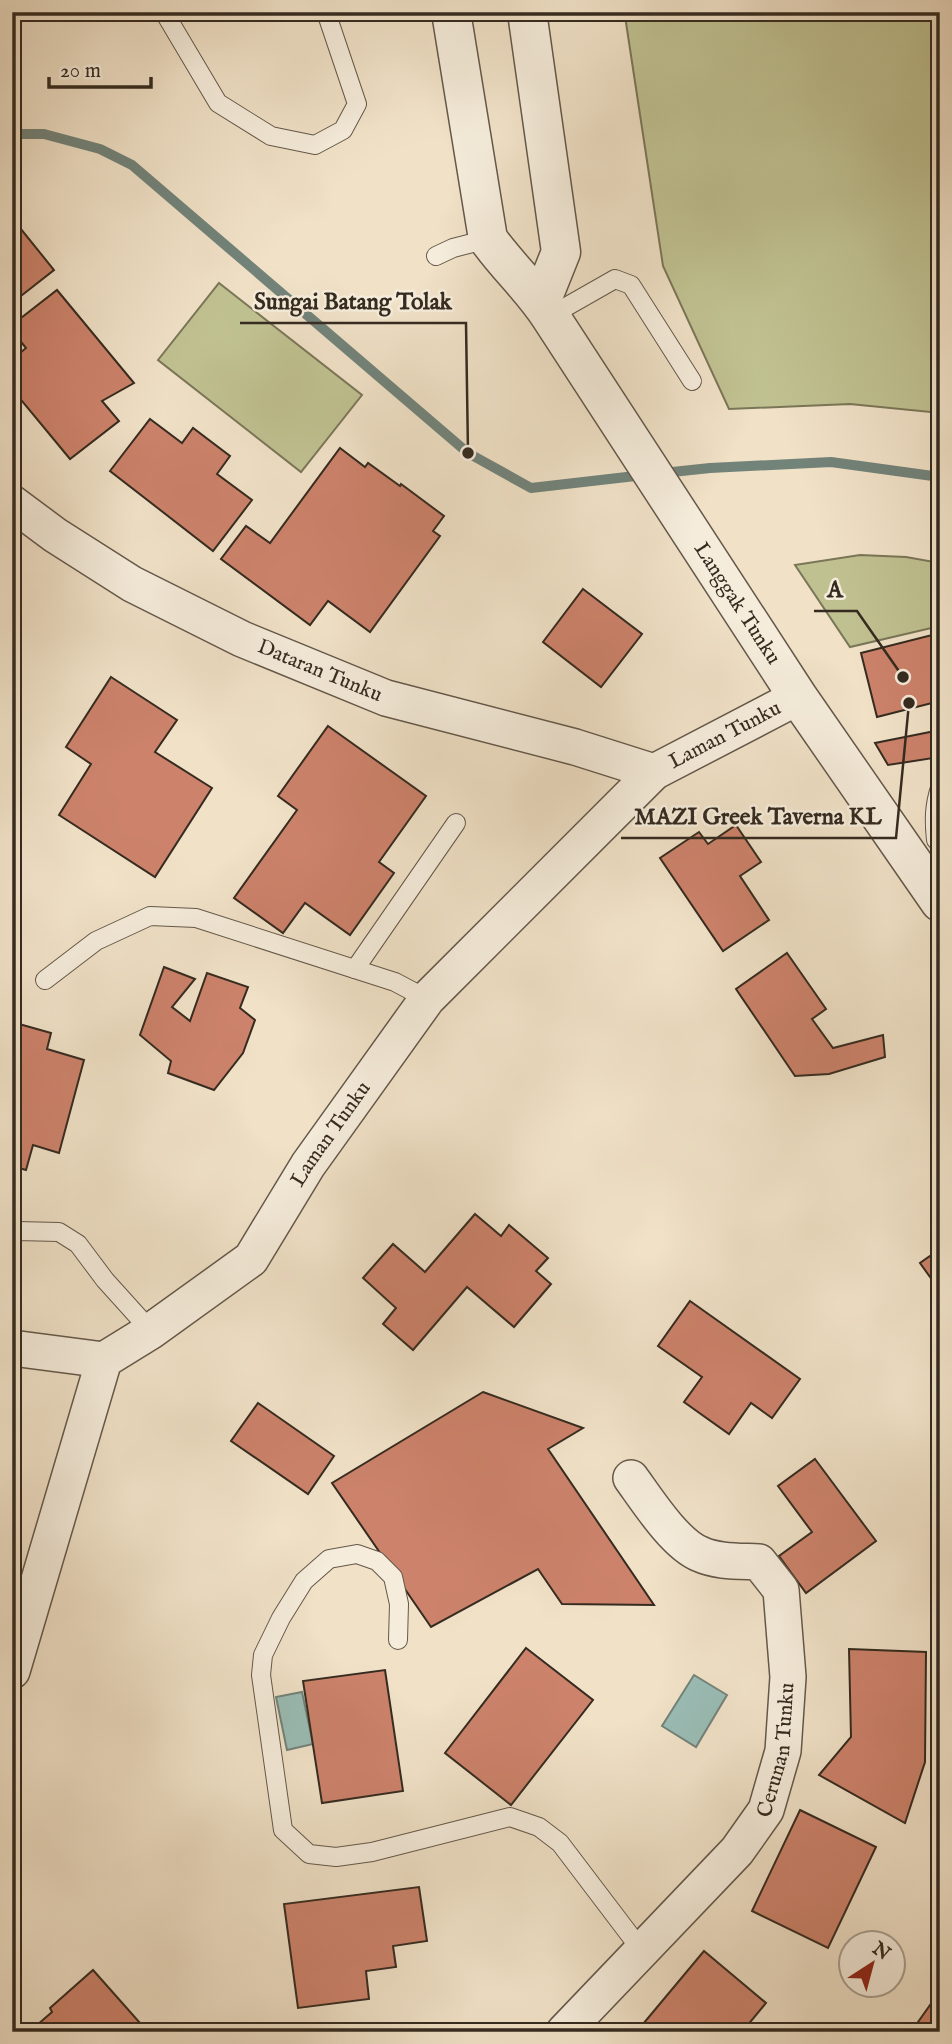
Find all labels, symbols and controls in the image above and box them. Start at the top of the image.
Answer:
scale bar [49,46,150,90]
text: 20 m [60,58,101,85]
callout: Sungai Batang Tolak [240,279,466,323]
text: Sungai Batang Tolak [254,288,453,317]
street label: Langgak Tunku [687,537,787,670]
callout: A [814,567,857,611]
text: A [826,576,844,605]
street label: Dataran Tunku [253,633,386,709]
street label: Laman Tunku [664,695,786,775]
callout: MAZI Greek Taverna KL [621,794,896,838]
text: MAZI Greek Taverna KL [634,803,882,832]
street label: Laman Tunku [284,1076,377,1192]
street label: Cerunan Tunku [751,1682,801,1821]
north arrow [836,1928,906,1998]
text: N [866,1937,895,1967]

